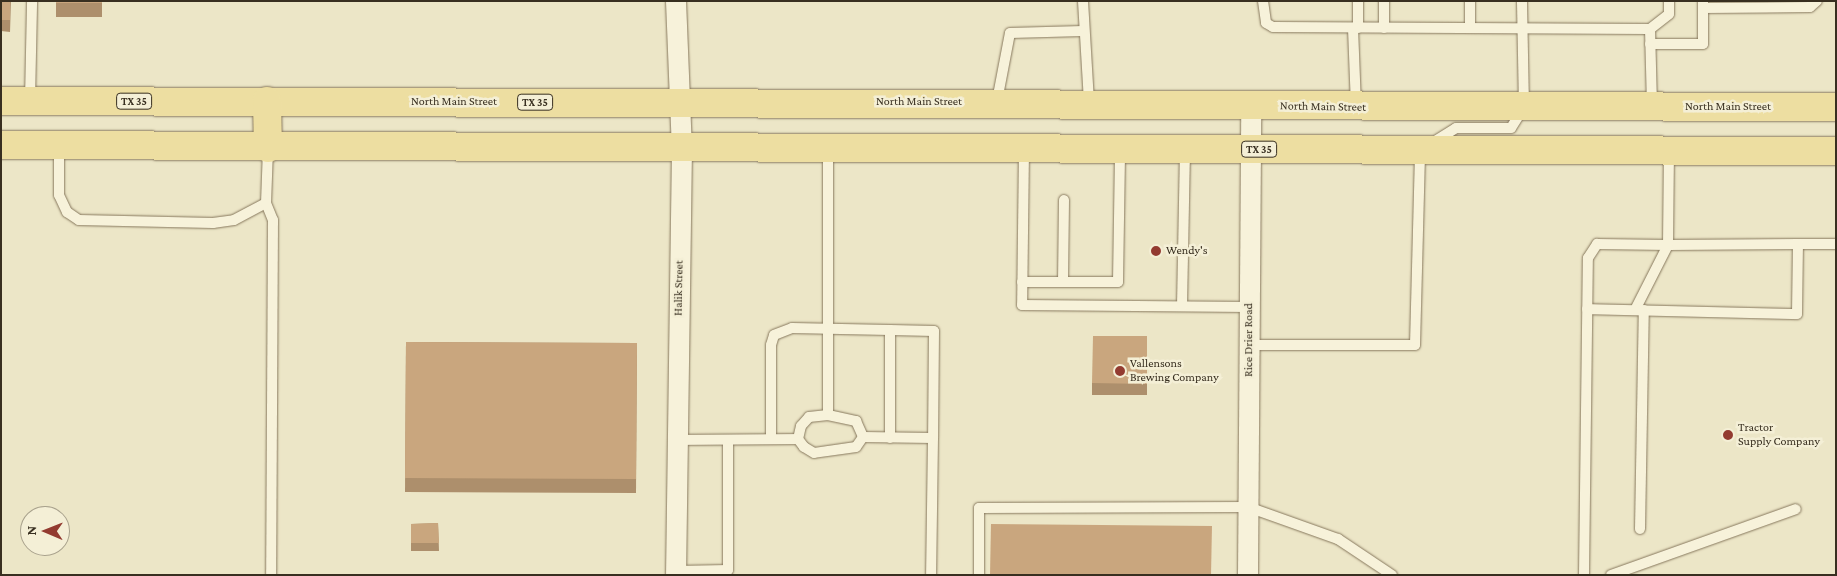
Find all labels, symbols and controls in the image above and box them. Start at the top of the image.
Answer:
road number: TX 35 [115,92,153,110]
road number: TX 35 [516,94,554,110]
street label: North Main Street [411,95,497,109]
street label: North Main Street [876,95,962,109]
street label: North Main Street [1280,99,1366,115]
street label: North Main Street [1685,100,1771,114]
road number: TX 35 [1240,140,1278,158]
place label: Wendy's [1166,244,1208,258]
marker: Wendy's [1150,245,1162,257]
street label: Halik Street [671,260,687,316]
street label: Rice Drier Road [1242,303,1256,377]
place label: Vallensons Brewing Company [1130,357,1219,385]
marker: Vallensons Brewing Company [1114,365,1126,377]
place label: Tractor Supply Company [1738,421,1820,449]
marker: Tractor Supply Company [1722,429,1734,441]
north arrow [20,506,70,556]
text: N [23,526,39,536]

